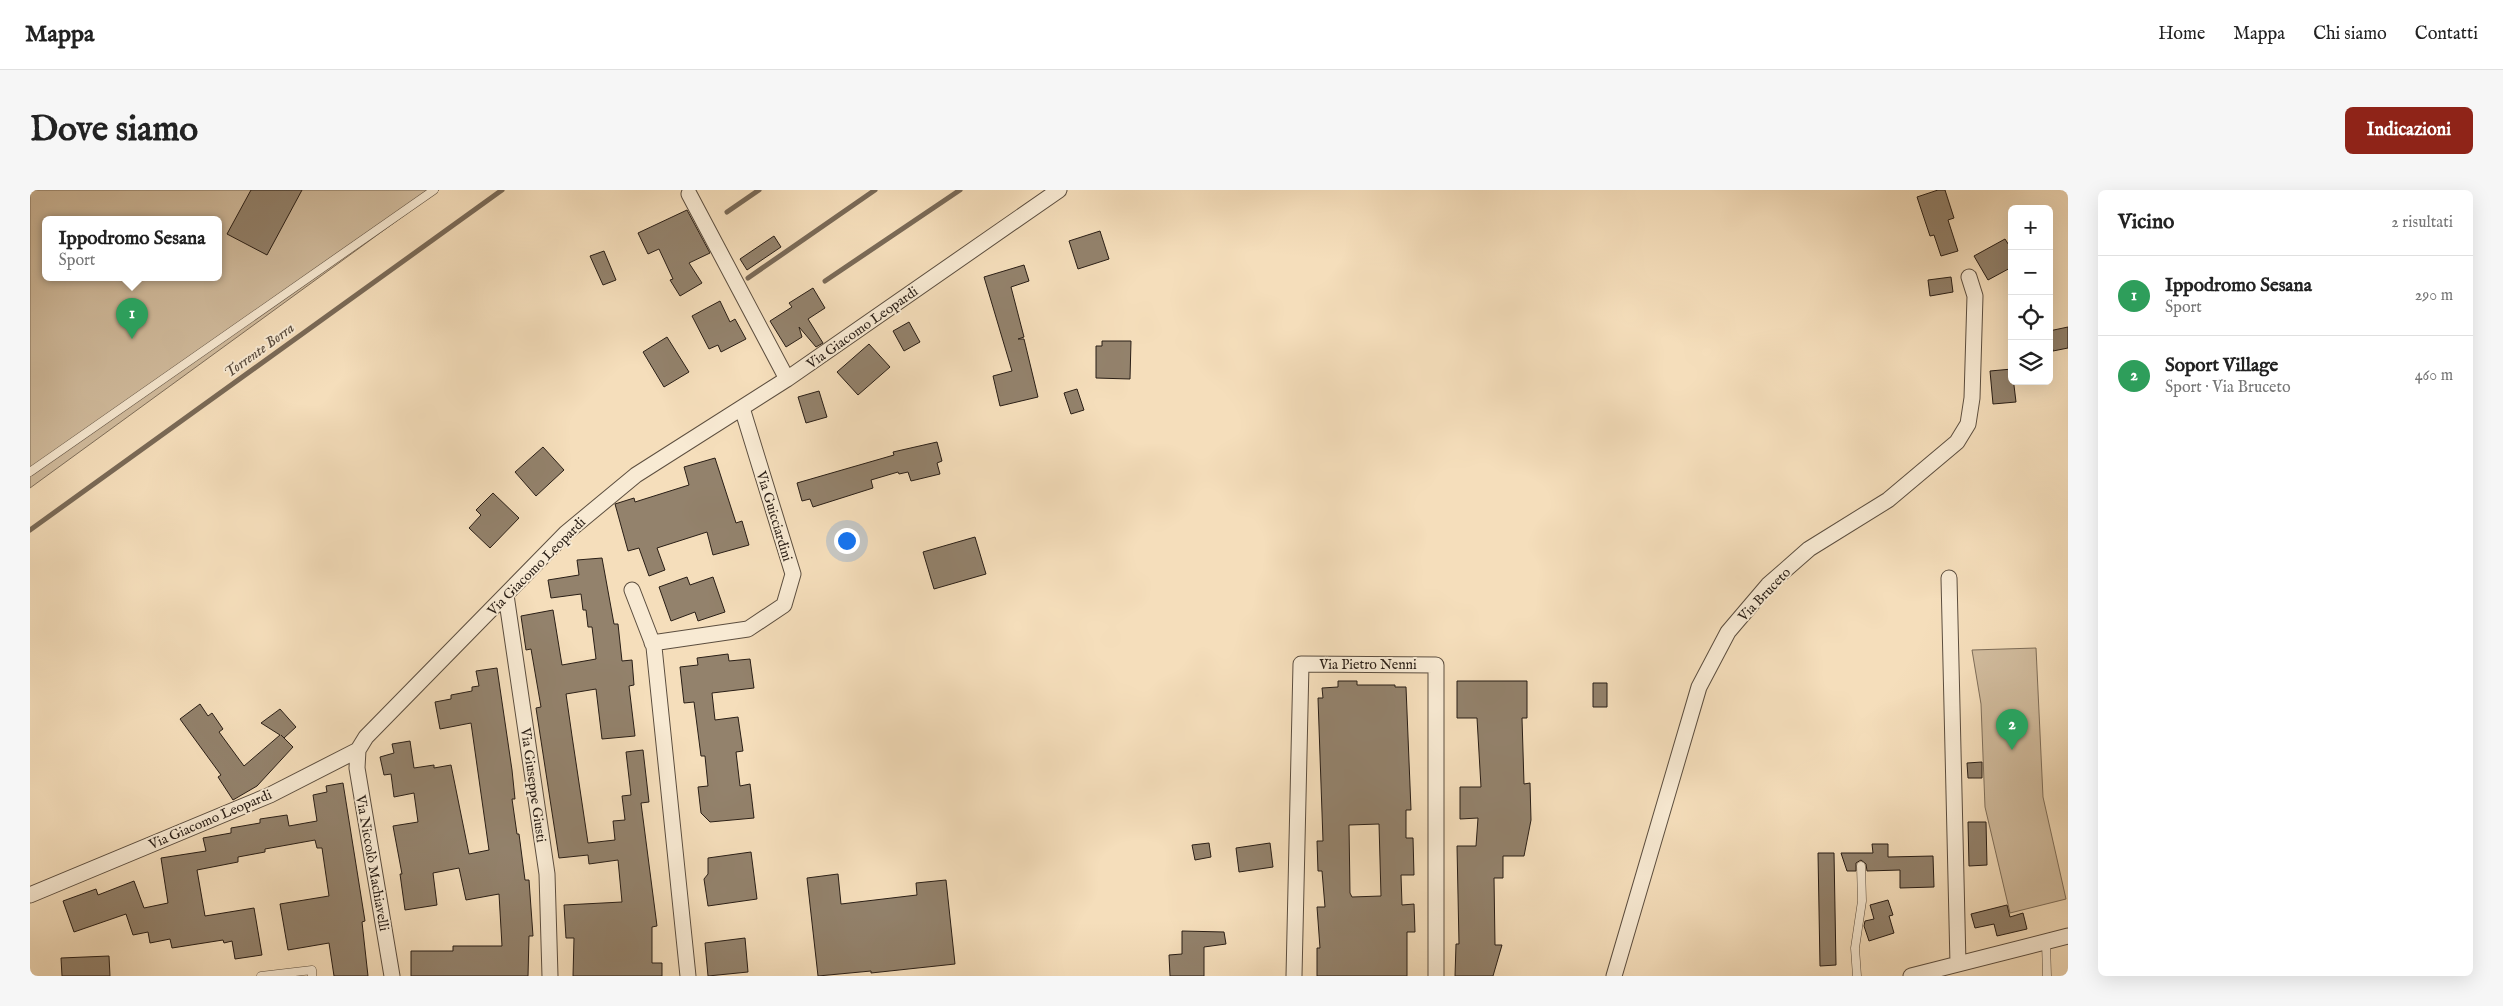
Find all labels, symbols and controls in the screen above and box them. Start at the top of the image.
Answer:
text: Mappa [25,19,94,50]
text: Home [2158,23,2205,46]
text: Mappa [2233,23,2285,46]
text: Chi siamo [2313,23,2387,46]
text: Contatti [2415,23,2478,46]
button: Indicazioni [2345,107,2473,154]
text: Dove siamo [30,108,198,153]
map controls [2008,205,2053,385]
button: + [2008,205,2053,250]
text: Vicino [2118,209,2174,236]
text: 2 risultati [2391,213,2453,233]
popup [42,216,222,281]
text: Ippodromo Sesana [59,227,205,251]
button: − [2008,250,2053,295]
text: Sport [59,251,95,271]
text: Ippodromo Sesana [2165,274,2312,298]
street label: Via Giacomo Leopardi [803,282,922,374]
text: 1 [2131,286,2137,306]
text: 290 m [2415,286,2453,306]
button: locate [2008,295,2053,340]
pin: 1 [116,298,148,339]
text: Sport [2165,298,2202,318]
water label: Torrente Borra [220,318,298,382]
button: layers [2008,340,2053,385]
text: Soport Village [2165,354,2278,378]
text: 2 [2130,366,2138,386]
text: 460 m [2415,366,2453,386]
text: Sport · Via Bruceto [2165,378,2291,398]
street label: Via Guicciardini [751,468,796,564]
street label: Via Giacomo Leopardi [483,514,590,620]
your location [834,528,860,554]
street label: Via Bruceto [1734,564,1795,626]
street label: Via Pietro Nenni [1318,656,1417,674]
pin: 2 [1996,709,2028,750]
street label: Via Giuseppe Giusti [516,726,550,844]
street label: Via Giacomo Leopardi [145,786,275,854]
street label: Via Niccolò Machiavelli [351,793,393,933]

